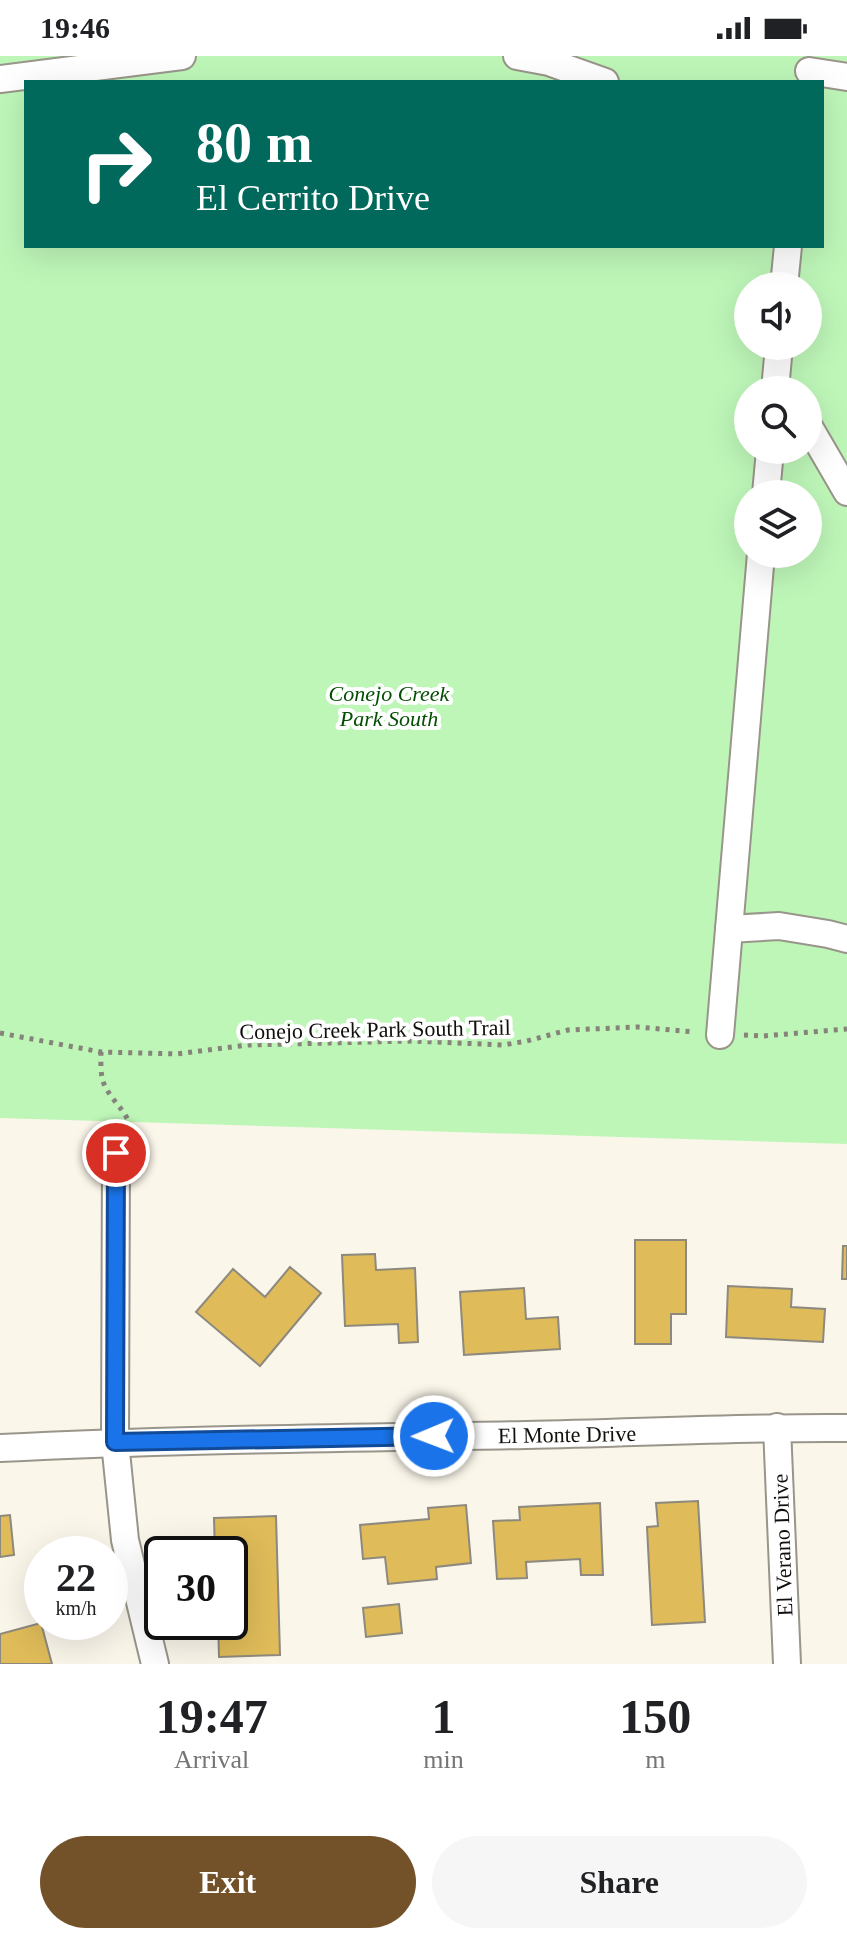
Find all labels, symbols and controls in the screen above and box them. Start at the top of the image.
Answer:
text: 19:46 [40,11,110,44]
icon: right [64,112,168,216]
text: 80 m [196,112,313,174]
text: El Cerrito Drive [196,178,430,218]
map controls [734,272,822,568]
button: sound [734,272,822,360]
button: search [734,376,822,464]
button: layers [734,480,822,568]
park label: Conejo Creek Park South [329,681,451,731]
street label: Conejo Creek Park South Trail [239,1015,511,1044]
pin [82,1119,150,1187]
icon: arrive [94,1131,138,1175]
position arrow [392,1394,476,1478]
street label: El Monte Drive [498,1421,636,1448]
street label: El Verano Drive [768,1473,797,1617]
speed limit sign: 30 [144,1536,248,1640]
text: 22 [56,1555,96,1600]
text: km/h [55,1597,97,1619]
text: 19:47 [156,1690,268,1743]
text: 1 [431,1690,455,1743]
text: 150 [619,1690,691,1743]
text: Arrival [174,1745,249,1774]
text: min [423,1745,464,1774]
text: m [645,1745,665,1774]
button: Exit [40,1836,416,1928]
button: Share [432,1836,807,1928]

